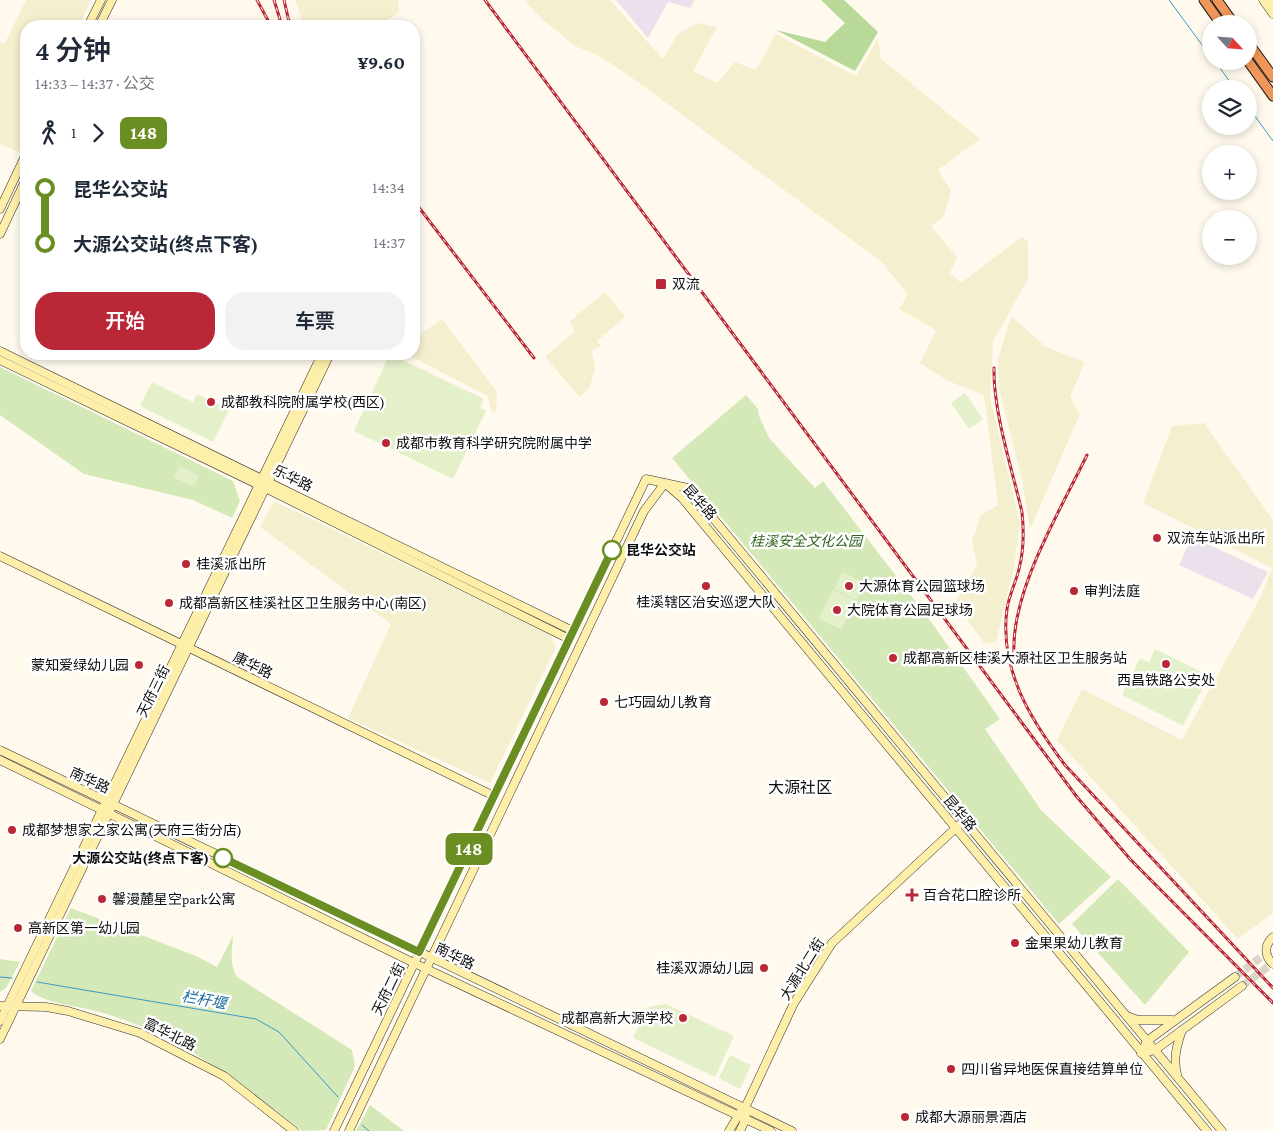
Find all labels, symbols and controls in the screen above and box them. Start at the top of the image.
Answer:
north arrow [1202,15,1258,70]
map controls [1202,15,1257,265]
text: 4 分钟 [35,35,111,66]
text: ¥9.60 [358,52,405,73]
text: 14:33 – 14:37 · 公交 [35,75,155,92]
button: layers [1202,80,1257,135]
icon: walk [35,119,63,147]
icon: forward [84,119,112,147]
text: 148 [130,123,157,143]
text: 1 [71,124,76,141]
button: + [1202,145,1257,200]
text: 昆华公交站 [73,179,168,200]
text: 14:34 [372,179,405,196]
button: − [1202,210,1257,265]
text: 大源公交站(终点下客) [73,234,258,255]
text: 14:37 [373,234,405,251]
place label: 双流 [672,276,700,292]
marker: 双流 [654,277,668,291]
button: 开始 [35,292,215,350]
button: 车票 [225,292,405,350]
place label: 成都教科院附属学校(西区) [221,394,385,411]
marker: 成都教科院附属学校(西区) [205,396,217,408]
place label: 成都市教育科学研究院附属中学 [396,435,592,451]
marker: 成都市教育科学研究院附属中学 [380,437,392,449]
street label: 乐华路 [271,462,315,494]
street label: 昆华路 [680,481,720,523]
place label: 双流车站派出所 [1167,530,1265,546]
marker: 双流车站派出所 [1151,532,1163,544]
park label: 桂溪安全文化公园 [750,533,864,549]
marker: 昆华公交站 [602,540,622,560]
place label: 昆华公交站 [626,542,696,558]
place label: 桂溪派出所 [196,556,266,572]
marker: 桂溪派出所 [180,558,192,570]
place label: 大源体育公园篮球场 [859,578,985,594]
marker: 桂溪辖区治安巡逻大队 [700,580,712,592]
marker: 大源体育公园篮球场 [843,580,855,592]
place label: 审判法庭 [1084,583,1140,599]
marker: 审判法庭 [1068,585,1080,597]
place label: 桂溪辖区治安巡逻大队 [636,594,776,610]
place label: 成都高新区桂溪社区卫生服务中心(南区) [179,595,427,612]
marker: 成都高新区桂溪社区卫生服务中心(南区) [163,597,175,609]
place label: 大院体育公园足球场 [847,602,973,618]
marker: 大院体育公园足球场 [831,604,843,616]
street label: 康华路 [231,649,275,681]
place label: 成都高新区桂溪大源社区卫生服务站 [903,650,1127,666]
marker: 成都高新区桂溪大源社区卫生服务站 [887,652,899,664]
place label: 蒙知爱绿幼儿园 [31,657,129,673]
marker: 西昌铁路公安处 [1160,658,1172,670]
marker: 蒙知爱绿幼儿园 [133,659,145,671]
street label: 天府三街 [134,662,172,720]
place label: 西昌铁路公安处 [1117,672,1215,688]
place label: 七巧园幼儿教育 [614,694,712,710]
marker: 七巧园幼儿教育 [598,696,610,708]
street label: 南华路 [68,764,112,796]
district label: 大源社区 [768,779,832,796]
street label: 昆华路 [940,792,980,834]
place label: 成都梦想家之家公寓(天府三街分店) [22,822,242,839]
marker: 成都梦想家之家公寓(天府三街分店) [6,824,18,836]
line badge: 148 [440,833,498,865]
text: 148 [456,839,482,859]
marker: 大源公交站(终点下客) [213,848,233,868]
place label: 大源公交站(终点下客) [72,850,209,867]
place label: 百合花口腔诊所 [923,887,1021,903]
marker: 百合花口腔诊所 [905,888,919,902]
place label: 馨漫麓星空park公寓 [112,891,235,907]
marker: 馨漫麓星空park公寓 [96,893,108,905]
place label: 高新区第一幼儿园 [28,920,140,936]
marker: 高新区第一幼儿园 [12,922,24,934]
street label: 大源北二街 [777,935,827,1003]
place label: 金果果幼儿教育 [1025,935,1123,951]
marker: 金果果幼儿教育 [1009,937,1021,949]
street label: 南华路 [433,940,477,972]
street label: 天府二街 [369,960,407,1018]
place label: 桂溪双源幼儿园 [656,960,754,976]
marker: 桂溪双源幼儿园 [758,962,770,974]
water label: 栏杆堰 [180,988,230,1012]
place label: 成都高新大源学校 [561,1010,673,1026]
marker: 成都高新大源学校 [677,1012,689,1024]
street label: 富华北路 [141,1015,199,1053]
place label: 四川省异地医保直接结算单位 [961,1061,1143,1077]
marker: 四川省异地医保直接结算单位 [945,1063,957,1075]
place label: 成都大源丽景酒店 [915,1109,1027,1125]
marker: 成都大源丽景酒店 [899,1111,911,1123]

